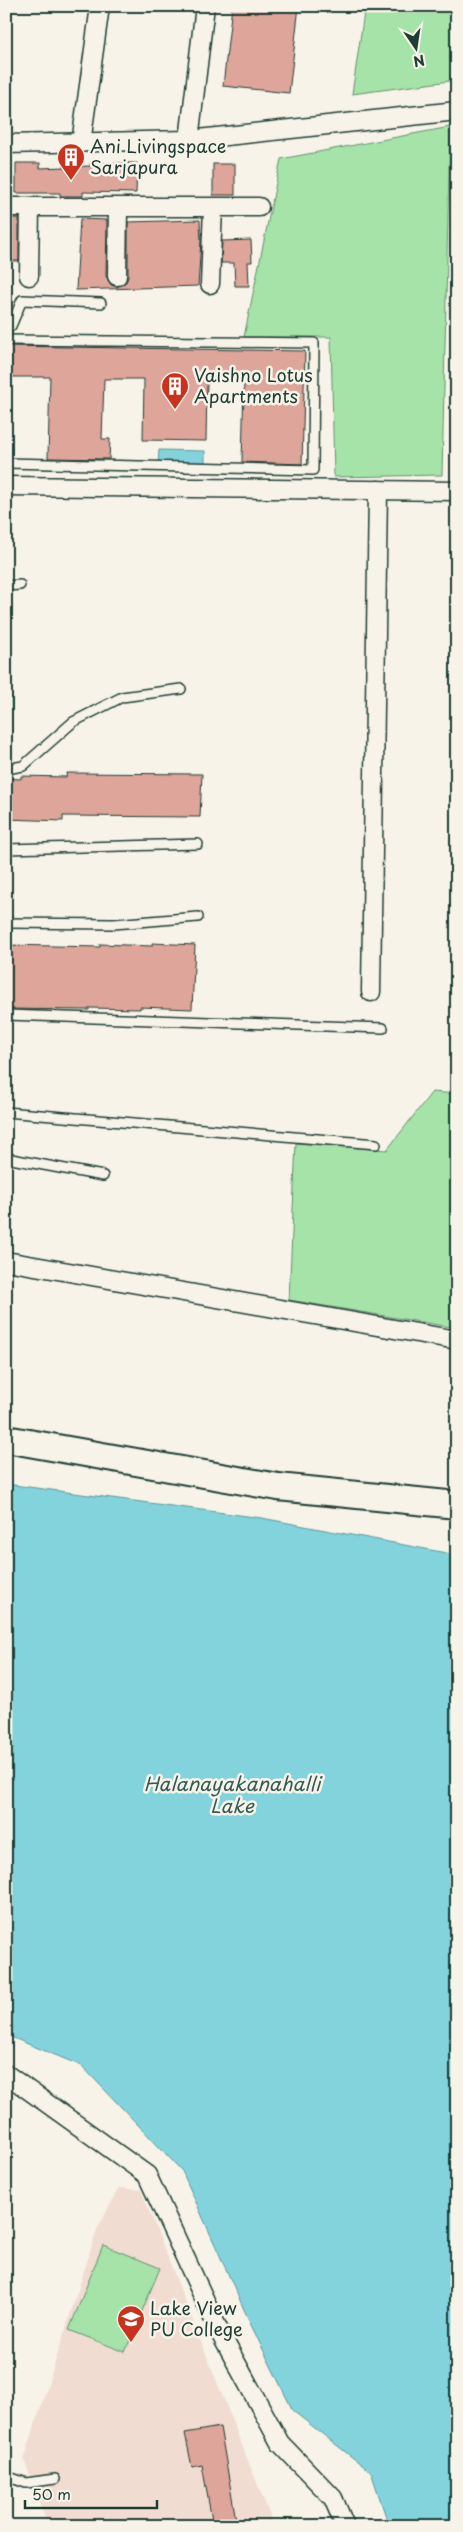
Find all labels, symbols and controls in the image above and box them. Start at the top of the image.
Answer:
north arrow [390,22,440,72]
text: N [411,50,427,73]
place label: Ani Livingspace Sarjapura [90,132,226,180]
building icon: Ani Livingspace Sarjapura [56,142,86,181]
place label: Vaishno Lotus Apartments [194,361,313,409]
building icon: Vaishno Lotus Apartments [160,371,190,410]
water label: Halanayakanahalli Lake [144,1769,323,1819]
place label: Lake View PU College [150,2294,243,2342]
school or university icon: Lake View PU College [116,2304,146,2343]
scale bar [25,2477,158,2509]
text: 50 m [32,2482,71,2505]

